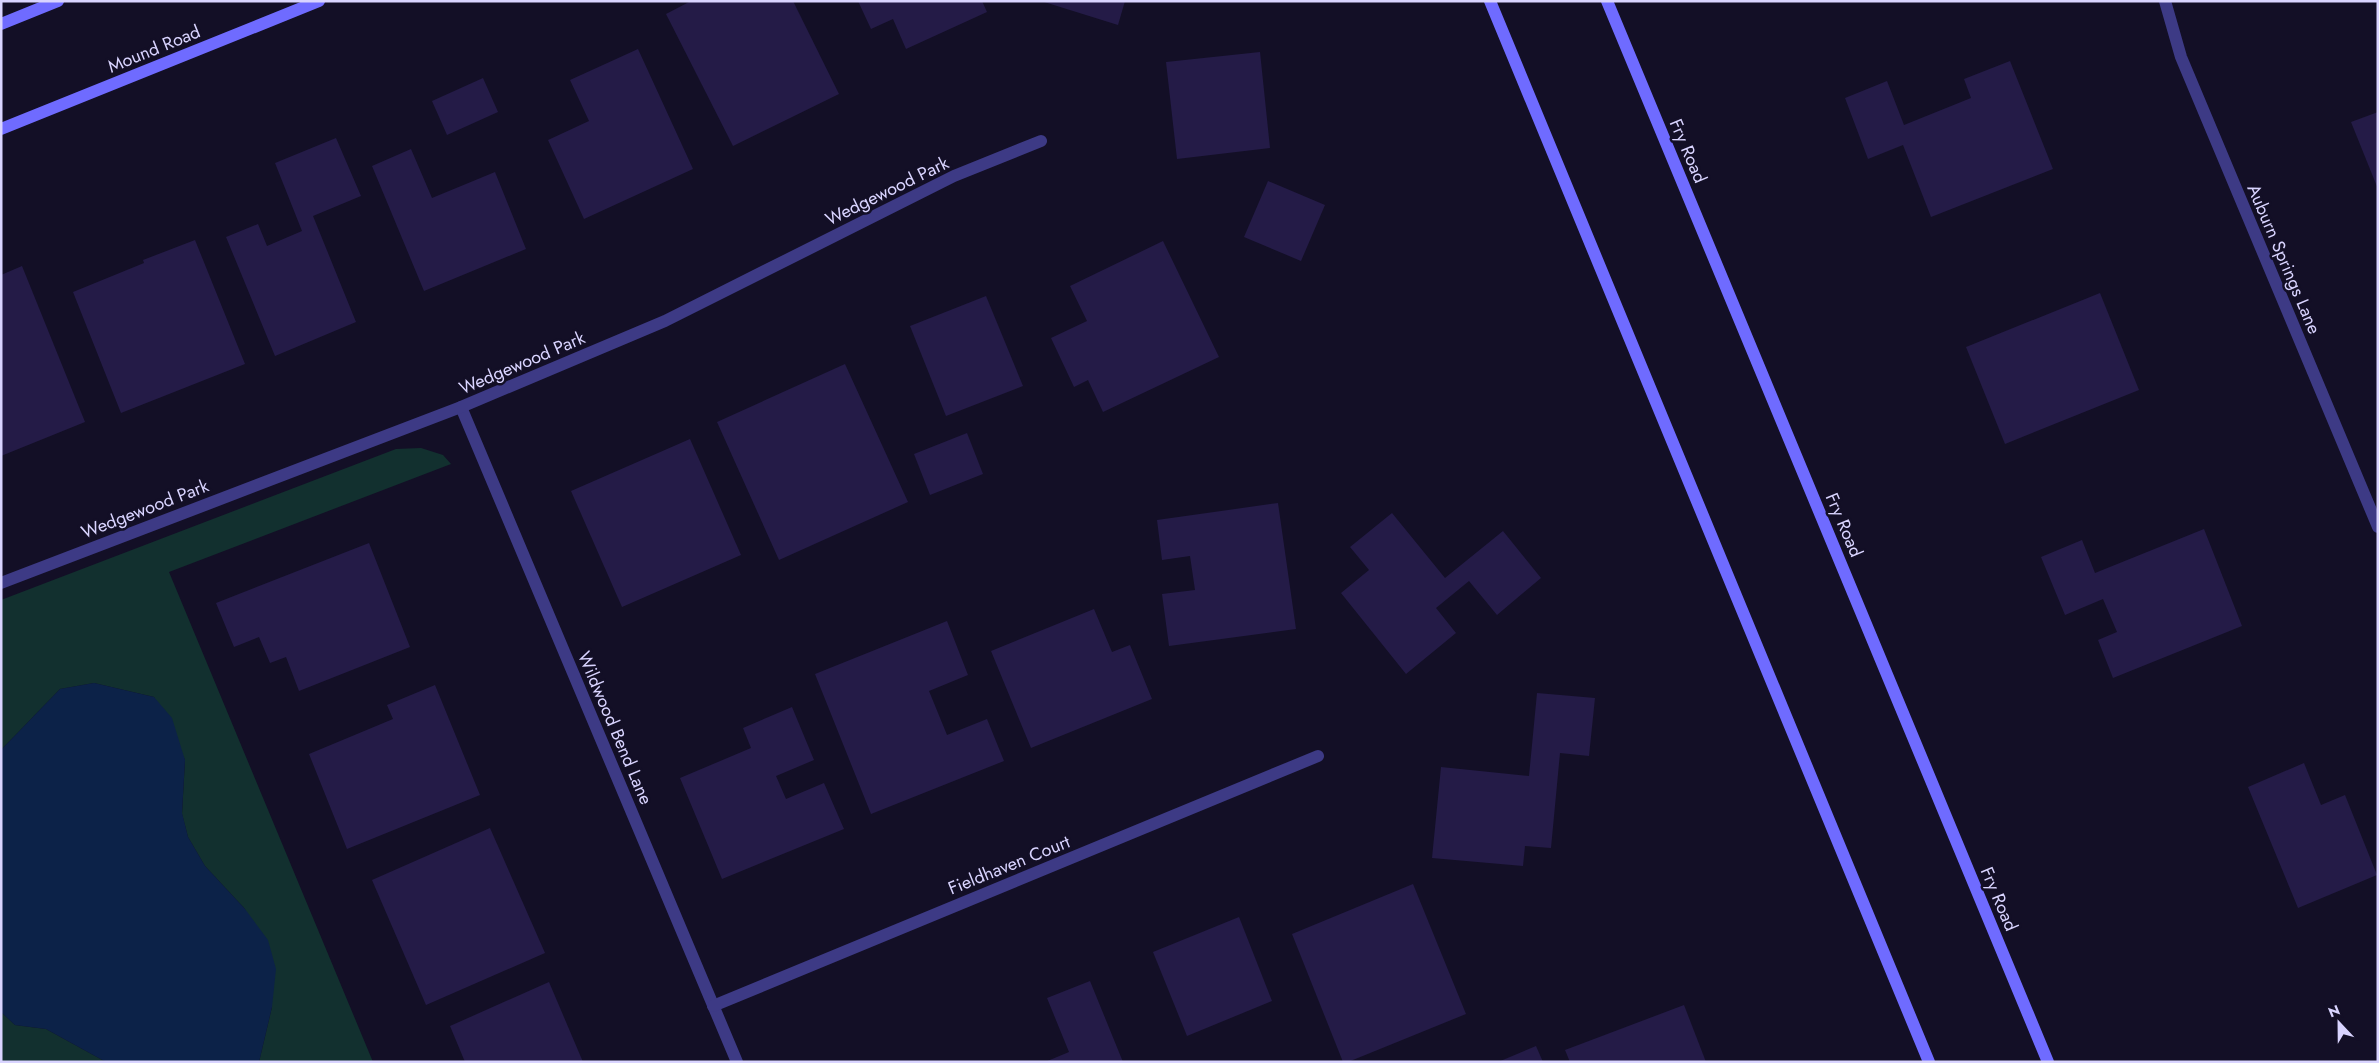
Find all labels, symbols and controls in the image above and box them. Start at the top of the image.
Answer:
street label: Mound Road [104,19,204,79]
street label: Fry Road [1663,115,1713,187]
street label: Wedgewood Park [821,150,953,232]
street label: Auburn Springs Lane [2241,180,2327,338]
street label: Wedgewood Park [455,325,589,401]
street label: Wedgewood Park [78,473,213,545]
street label: Fry Road [1819,489,1869,561]
street label: Wildwood Bend Lane [571,647,659,809]
street label: Fieldhaven Court [944,828,1074,901]
street label: Fry Road [1974,863,2024,935]
north arrow [2314,998,2364,1048]
text: N [2325,1000,2343,1022]

